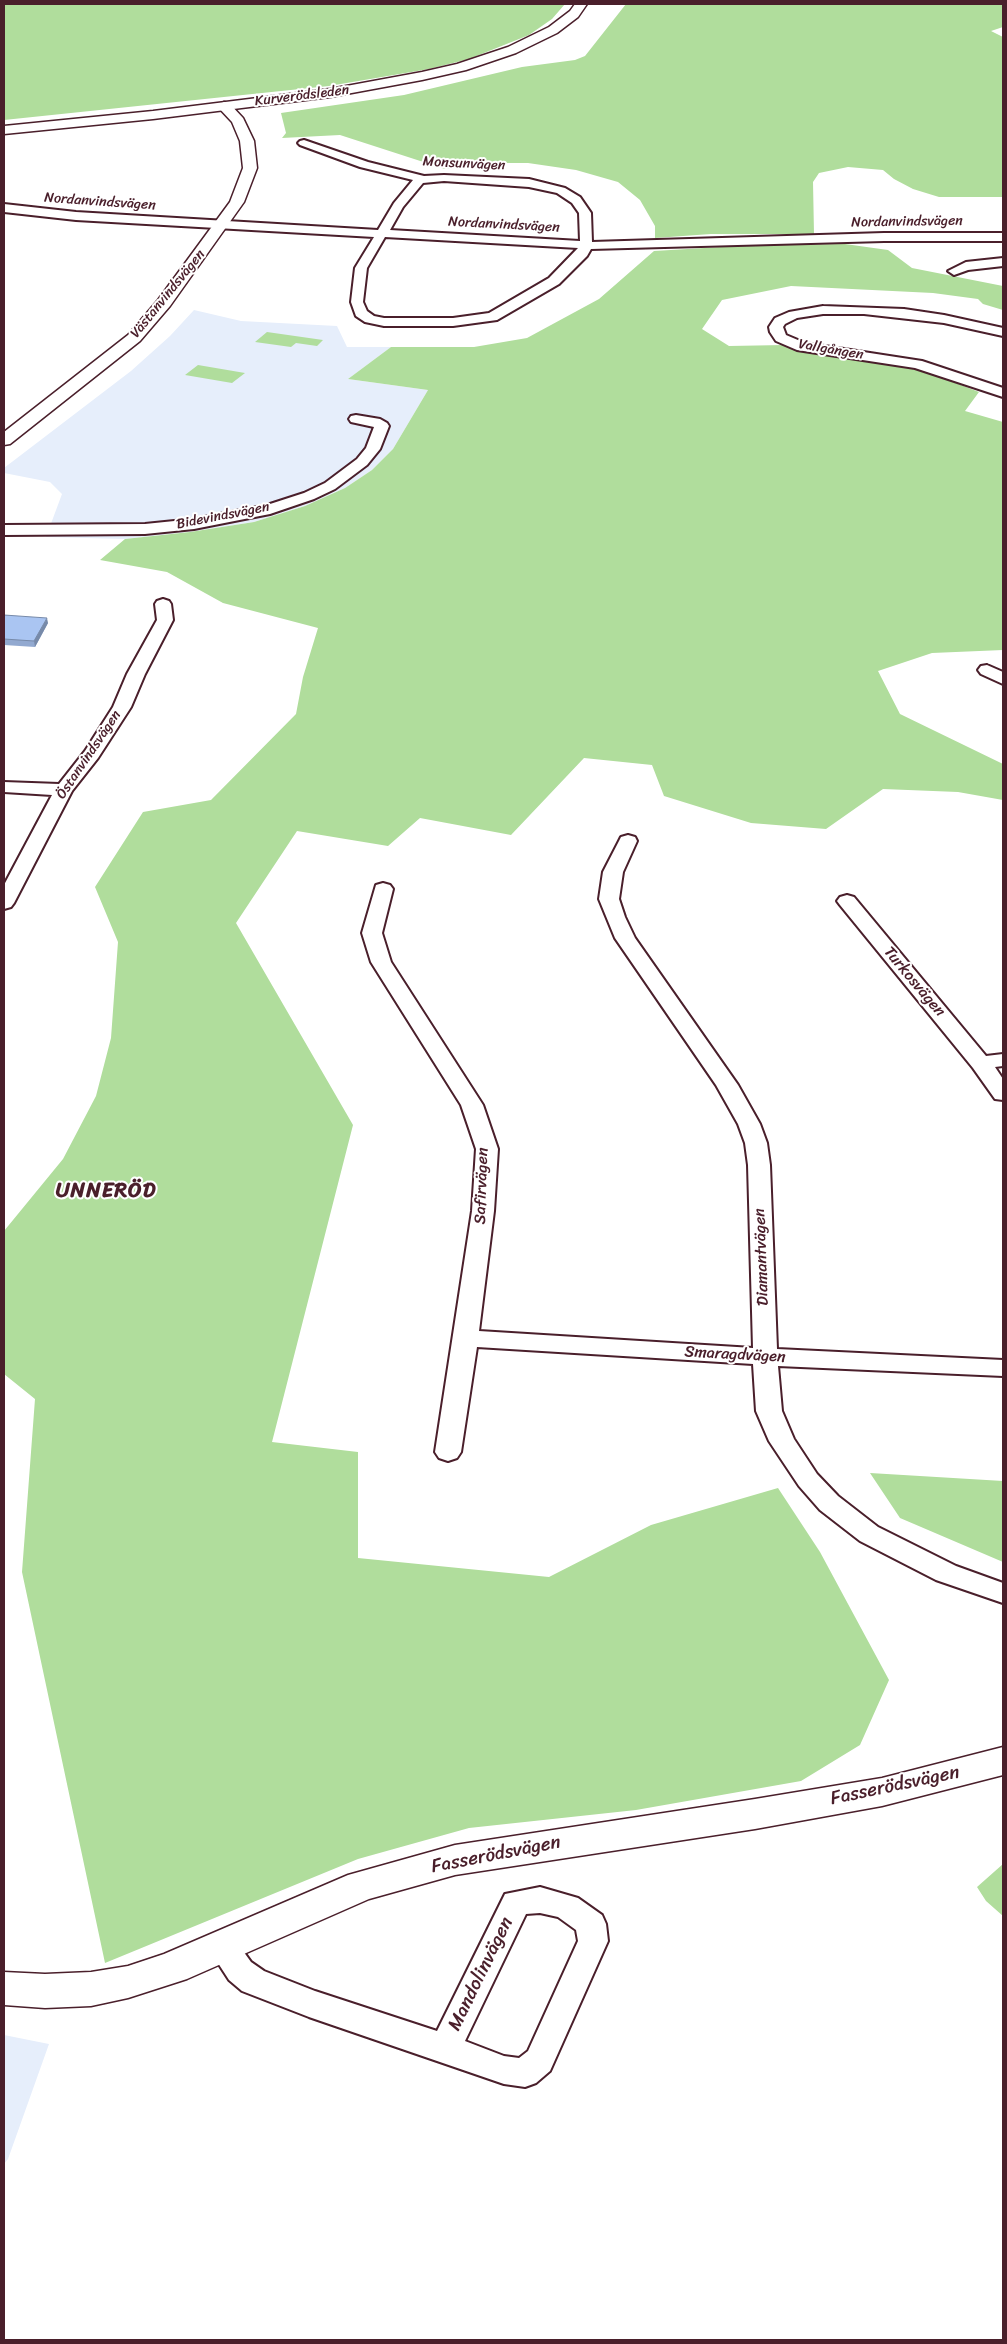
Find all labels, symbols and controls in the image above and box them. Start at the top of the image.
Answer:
street label: Kurverödsleden [254,82,350,110]
street label: Monsunvägen [422,153,506,175]
street label: Nordanvindsvägen [44,190,156,214]
street label: Nordanvindsvägen [851,213,963,231]
street label: Nordanvindsvägen [448,214,560,236]
street label: Västanvindsvägen [127,246,209,342]
street label: Vallgången [797,336,865,364]
street label: Bidevindsvägen [175,499,271,533]
street label: Östanvindsvägen [53,707,125,803]
street label: Turkosvägen [879,943,949,1021]
street label: Safirvägen [471,1147,493,1225]
district label: UNNERÖD [55,1179,157,1205]
street label: Diamantvägen [751,1208,773,1306]
street label: Smaragdvägen [684,1343,786,1367]
street label: Fasserödsvägen [828,1761,962,1811]
street label: Fasserödsvägen [429,1831,563,1879]
street label: Mandolinvägen [444,1913,518,2035]

